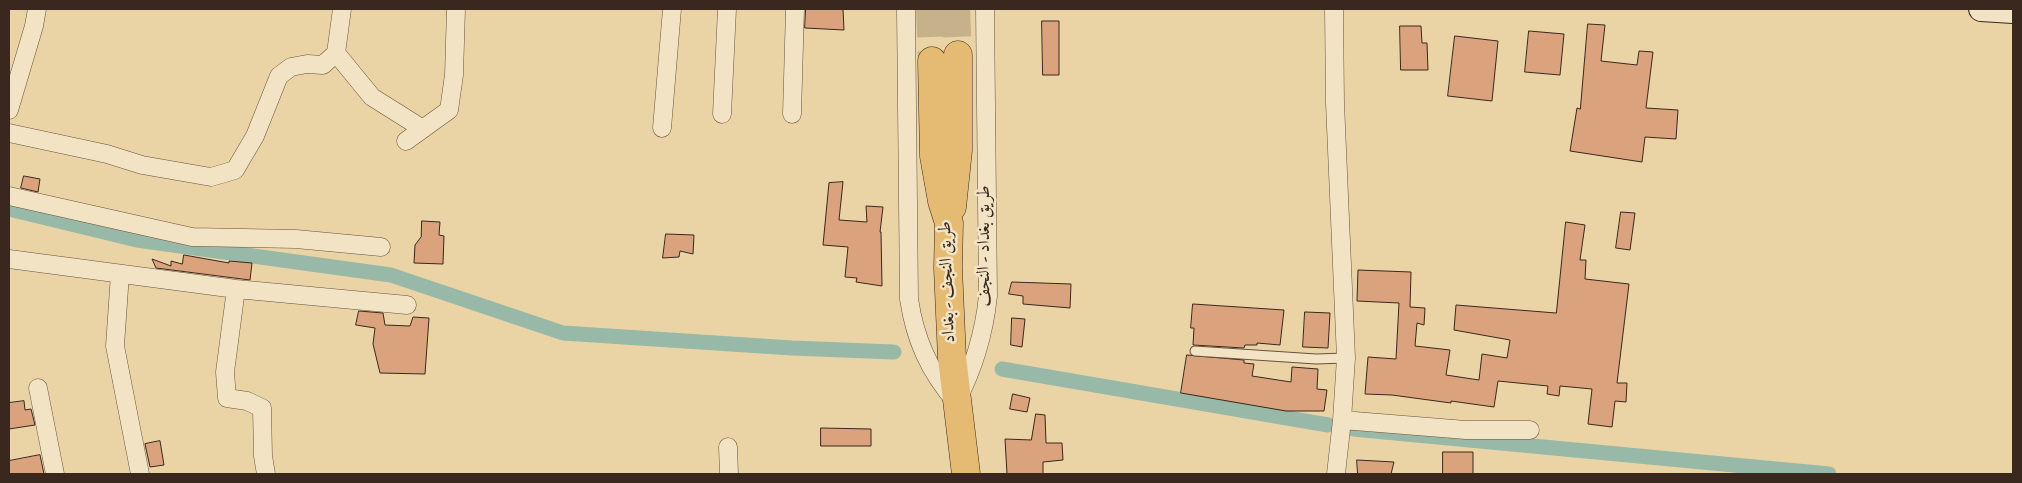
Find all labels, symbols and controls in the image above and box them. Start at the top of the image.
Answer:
street label: طريق بغداد - النجف [975,185,997,307]
street label: طريق النجف - بغداد [936,221,962,343]

